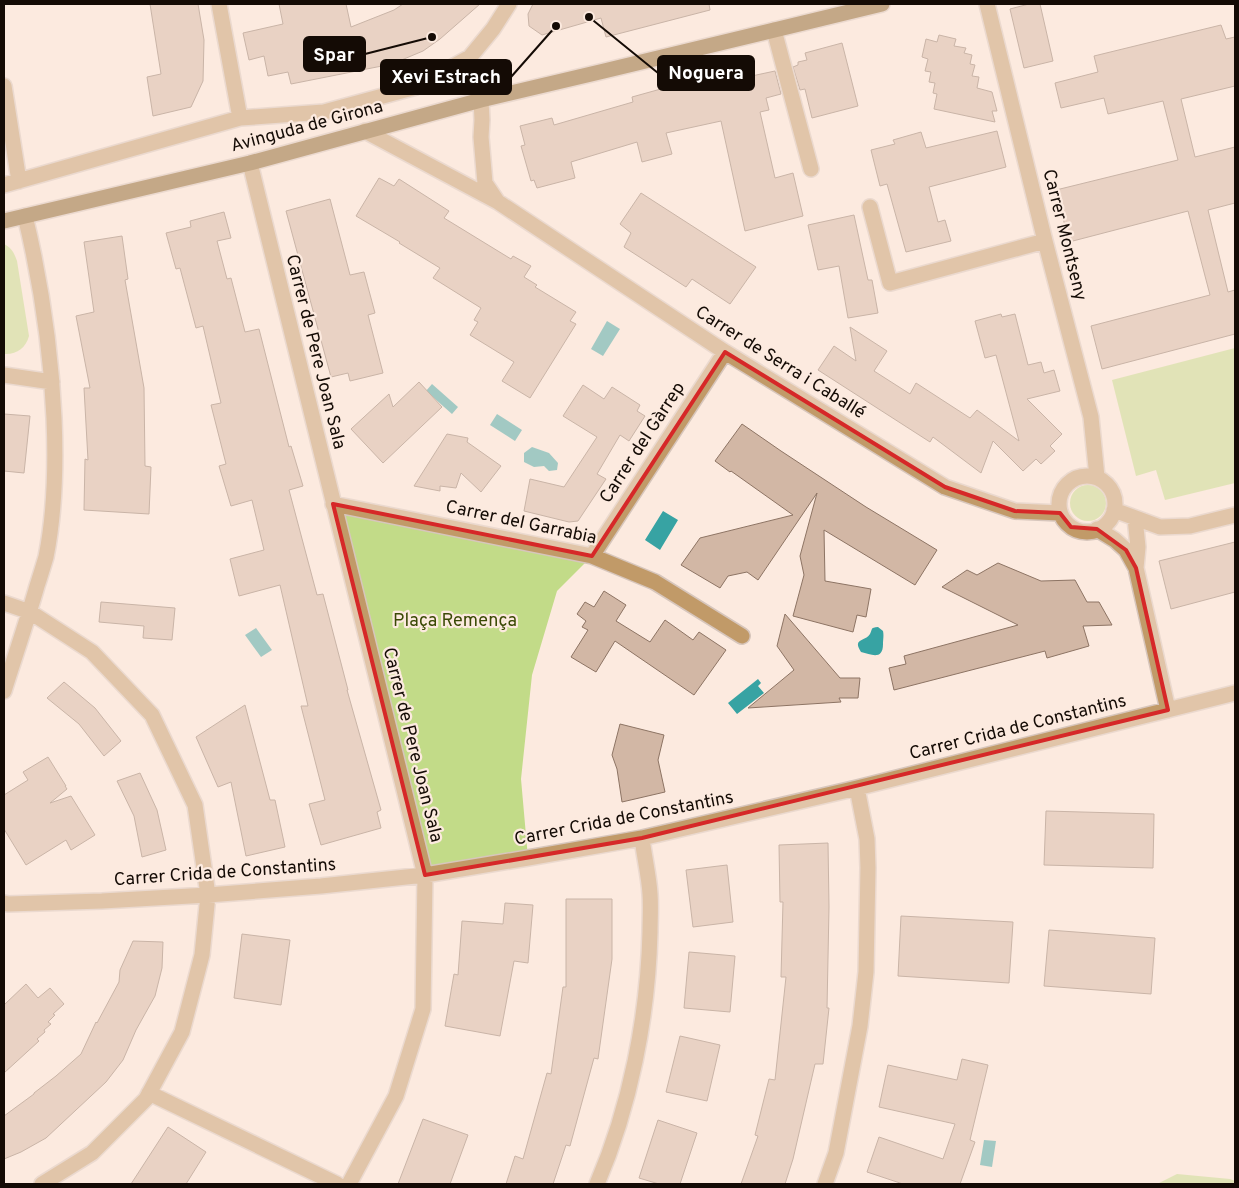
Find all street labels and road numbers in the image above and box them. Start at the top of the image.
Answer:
street label: Avinguda de Girona [228,96,386,158]
street label: Carrer Montseny [1037,167,1091,303]
street label: Carrer de Pere Joan Sala [280,252,350,452]
street label: Carrer de Serra i Caballé [691,301,869,425]
street label: Carrer del Gàrrep [595,378,691,508]
street label: Carrer del Garrabia [443,496,599,550]
street label: Carrer de Pere Joan Sala [377,645,447,845]
street label: Carrer Crida de Constantins [907,690,1129,766]
street label: Carrer Crida de Constantins [512,786,736,852]
street label: Carrer Crida de Constantins [113,854,337,892]

